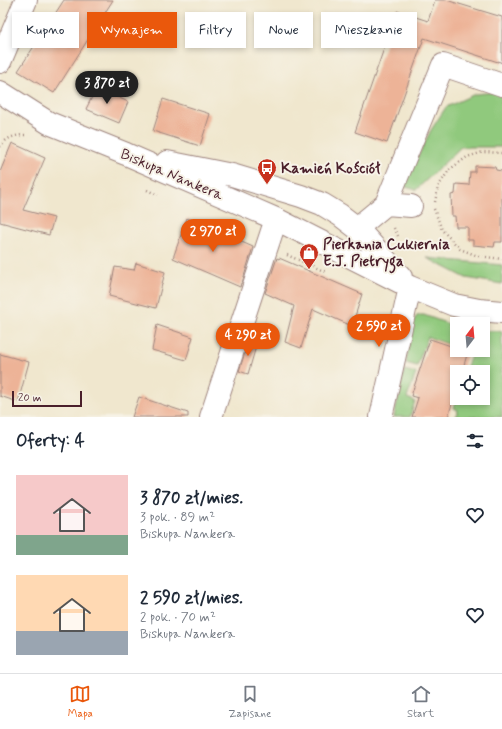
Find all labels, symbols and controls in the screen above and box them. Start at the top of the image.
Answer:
chip: Kupno [12,12,79,48]
chip: Wynajem [87,12,177,48]
chip: Filtry [185,12,246,48]
chip: Nowe [254,12,313,48]
chip: Mieszkanie [321,12,417,48]
pin: 3 870 zł [66,71,148,105]
text: 3 870 zł [84,75,130,92]
street label: Biskupa Nankera [117,144,227,206]
bus stop icon: Kamień Kościół [256,157,278,185]
place label: Kamień Kościół [281,159,381,179]
pin: 2 970 zł [172,219,254,253]
text: 2 970 zł [190,223,236,240]
place label: Pierkania Cukiernia E.J. Pietryga [323,235,450,274]
shop icon: Pierkania Cukiernia E.J. Pietryga [298,242,320,270]
pin: 2 590 zł [338,314,420,348]
north arrow [450,317,490,357]
map controls [450,317,490,405]
text: 2 590 zł [356,318,402,335]
pin: 4 290 zł [207,323,289,357]
text: 4 290 zł [225,327,271,344]
button: locate [450,365,490,405]
scale bar [12,389,82,408]
text: 20 m [18,391,41,405]
text: Oferty: 4 [16,430,85,452]
icon: filters [464,430,486,452]
text: 3 870 zł/mies. [140,487,243,509]
icon: home [48,491,96,539]
icon: heart [464,504,486,526]
text: 3 pok. · 89 m² [140,509,215,526]
text: Biskupa Nankera [140,526,235,543]
text: 2 590 zł/mies. [140,587,243,609]
icon: home [48,591,96,639]
icon: heart [464,604,486,626]
text: 2 pok. · 70 m² [140,609,216,626]
text: Biskupa Nankera [140,626,235,643]
tab: Mapa [68,683,93,721]
tab: Zapisane [228,683,271,721]
tab: Start [407,683,434,721]

